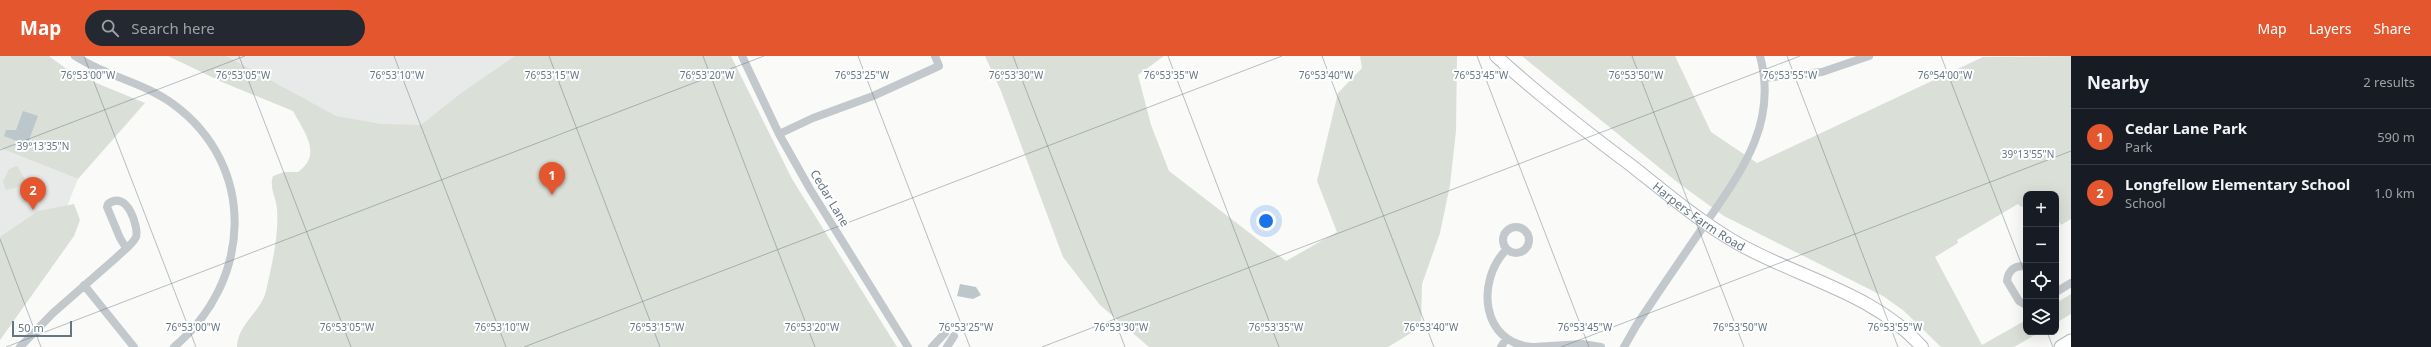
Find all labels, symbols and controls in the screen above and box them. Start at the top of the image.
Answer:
search box [85,10,365,46]
text: Map [20,15,61,41]
icon: search [99,17,121,39]
text: Search here [131,18,215,38]
text: Map [2258,19,2287,38]
text: Layers [2309,19,2351,38]
text: Share [2373,19,2411,38]
text: 76°53'00"W [61,68,116,82]
text: 76°53'05"W [216,68,271,82]
text: 76°53'10"W [370,68,425,82]
text: 76°53'15"W [525,68,580,82]
text: 76°53'20"W [680,68,735,82]
text: 76°53'25"W [835,68,890,82]
text: 76°53'30"W [989,68,1044,82]
text: 76°53'35"W [1144,68,1199,82]
text: 76°53'40"W [1299,68,1354,82]
text: 76°53'45"W [1454,68,1509,82]
text: 76°53'50"W [1609,68,1664,82]
text: 76°53'55"W [1763,68,1818,82]
text: 76°54'00"W [1918,68,1973,82]
text: Nearby [2087,71,2149,94]
text: 2 results [2363,73,2415,91]
text: Cedar Lane Park [2125,118,2247,138]
text: 1 [2096,128,2104,146]
text: 590 m [2377,128,2415,146]
text: Park [2125,138,2152,156]
text: 39°13'35"N [17,139,69,153]
text: 39°13'55"N [2002,147,2054,161]
pin: 1 [539,162,565,195]
street label: Cedar Lane [806,166,854,230]
text: Longfellow Elementary School [2125,174,2350,194]
pin: 2 [20,177,46,210]
street label: Harpers Farm Road [1649,178,1749,255]
text: 2 [2096,184,2104,202]
text: 1.0 km [2374,184,2415,202]
map controls [2023,191,2059,335]
button: + [2023,191,2059,227]
text: School [2125,194,2166,212]
your location [1256,211,1276,231]
button: − [2023,227,2059,263]
button: locate [2023,263,2059,299]
button: layers [2023,299,2059,335]
scale bar [12,319,72,338]
text: 50 m [18,320,44,335]
text: 76°53'00"W [166,320,221,334]
text: 76°53'05"W [320,320,375,334]
text: 76°53'10"W [475,320,530,334]
text: 76°53'15"W [630,320,685,334]
text: 76°53'20"W [785,320,840,334]
text: 76°53'25"W [939,320,994,334]
text: 76°53'30"W [1094,320,1149,334]
text: 76°53'35"W [1249,320,1304,334]
text: 76°53'40"W [1404,320,1459,334]
text: 76°53'45"W [1558,320,1613,334]
text: 76°53'50"W [1713,320,1768,334]
text: 76°53'55"W [1868,320,1923,334]

